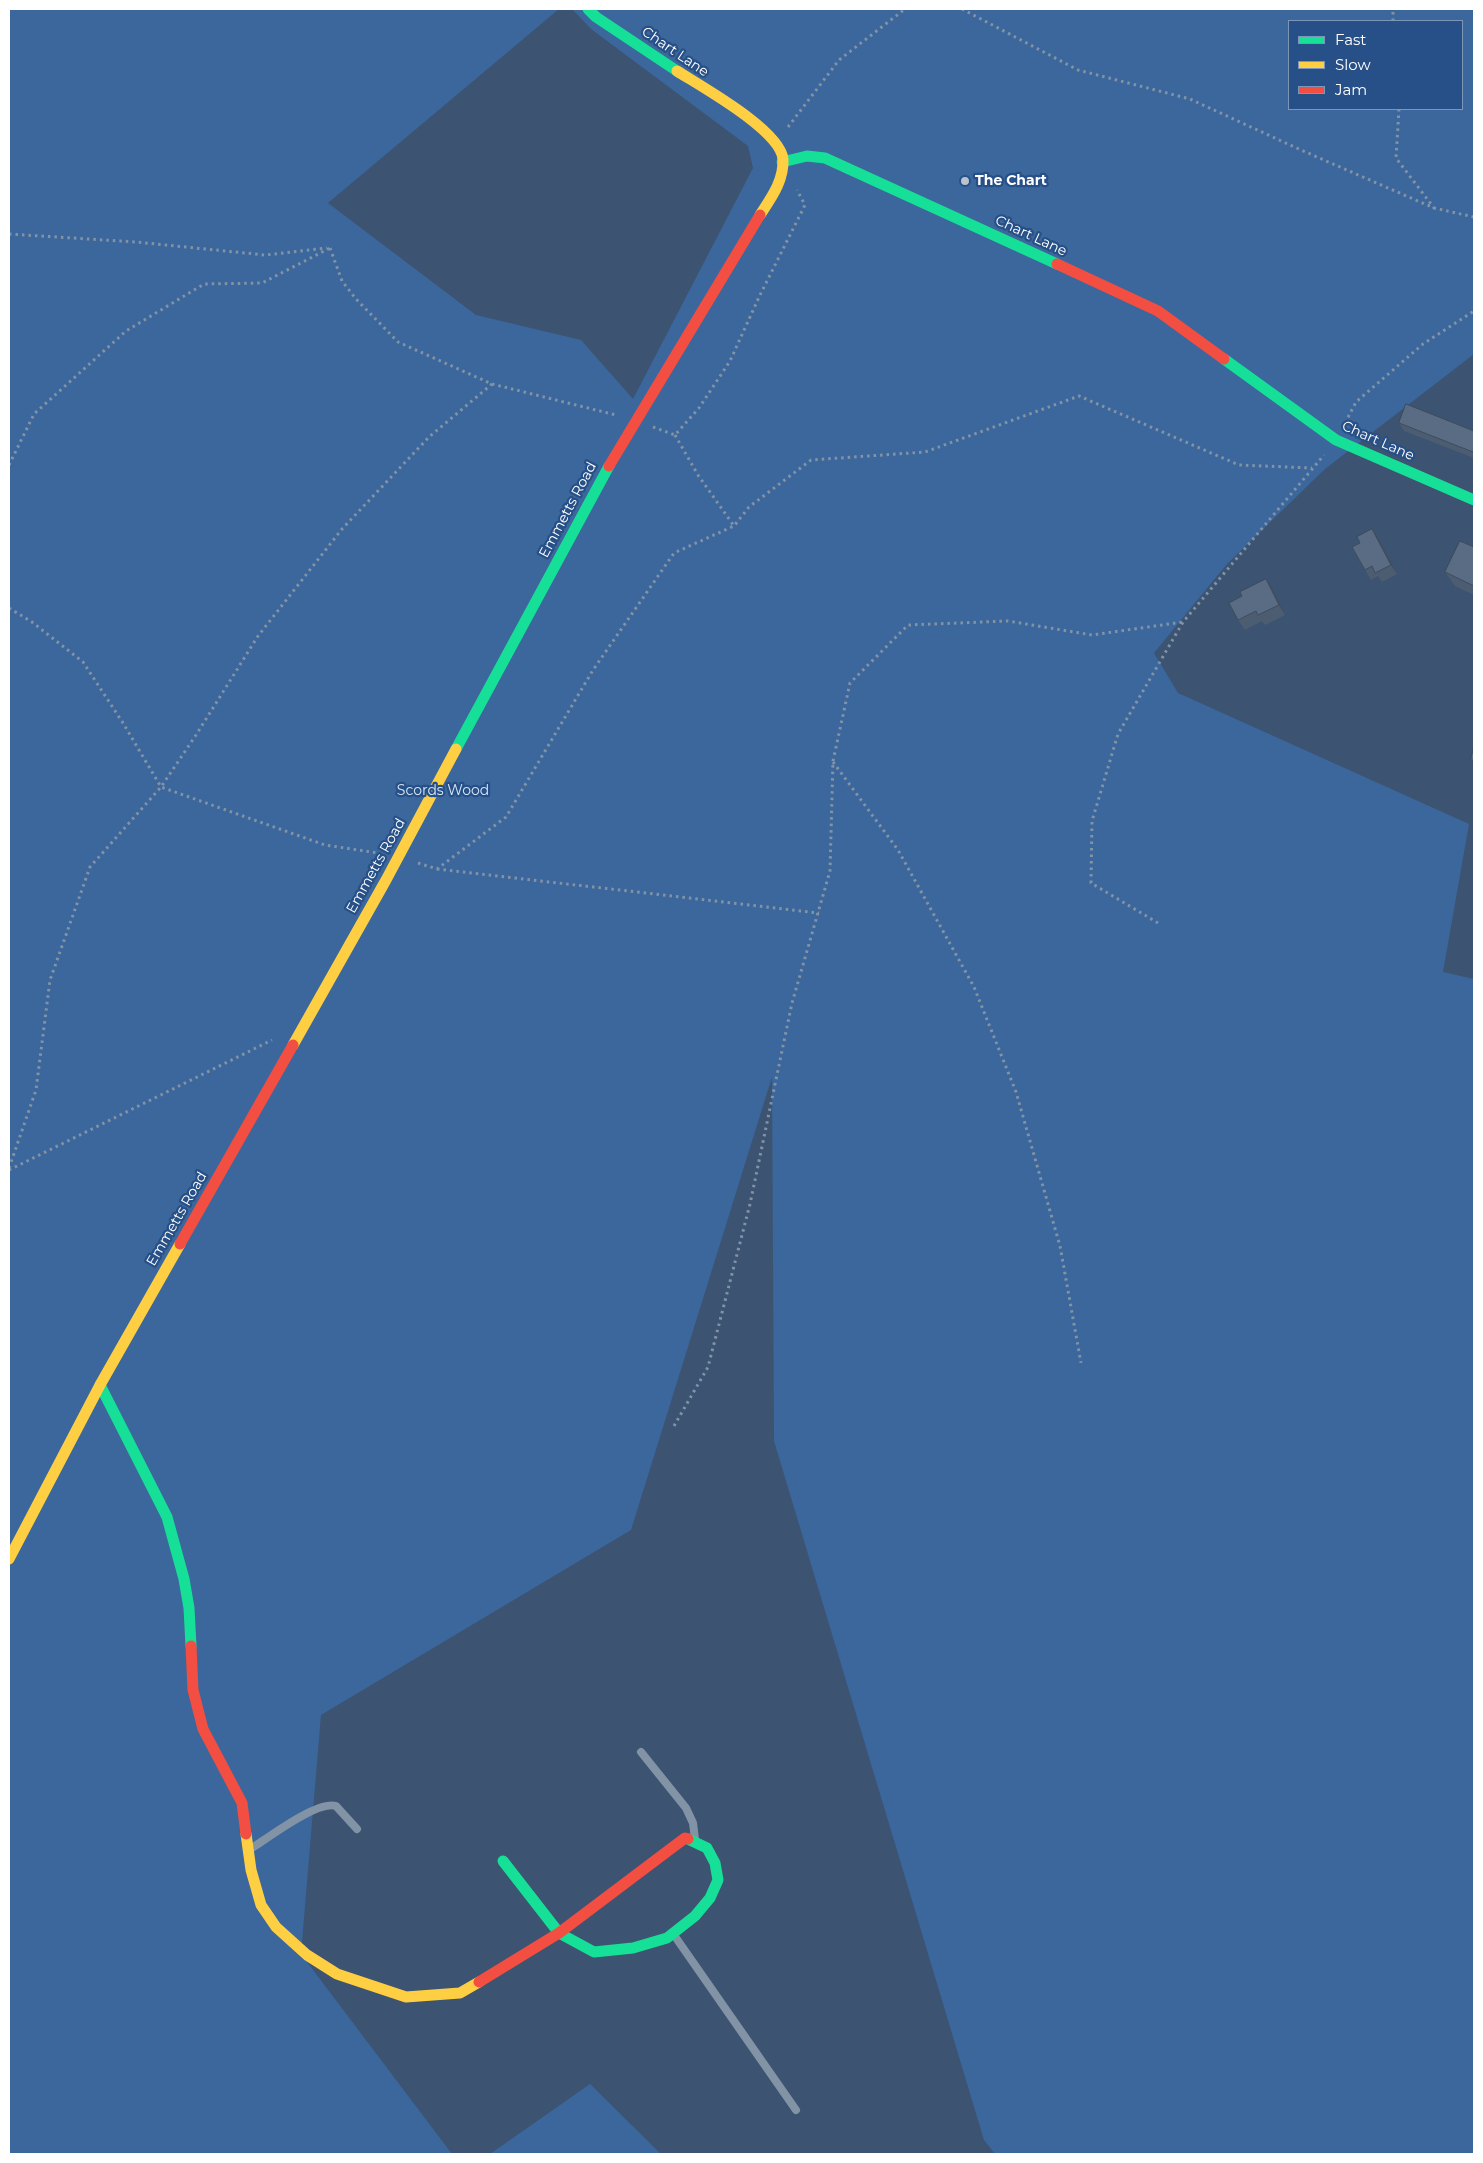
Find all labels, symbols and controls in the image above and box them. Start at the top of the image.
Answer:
legend [1288,20,1463,110]
street label: Chart Lane [638,23,712,81]
text: Fast [1335,30,1366,49]
text: Slow [1335,55,1371,74]
text: Jam [1335,80,1367,99]
place label: The Chart [975,173,1047,189]
marker: The Chart [959,175,971,187]
street label: Chart Lane [992,212,1070,260]
street label: Chart Lane [1339,418,1417,464]
street label: Emmetts Road [536,459,600,561]
park label: Scords Wood [397,783,489,799]
street label: Emmetts Road [343,816,409,916]
street label: Emmetts Road [143,1169,211,1269]

